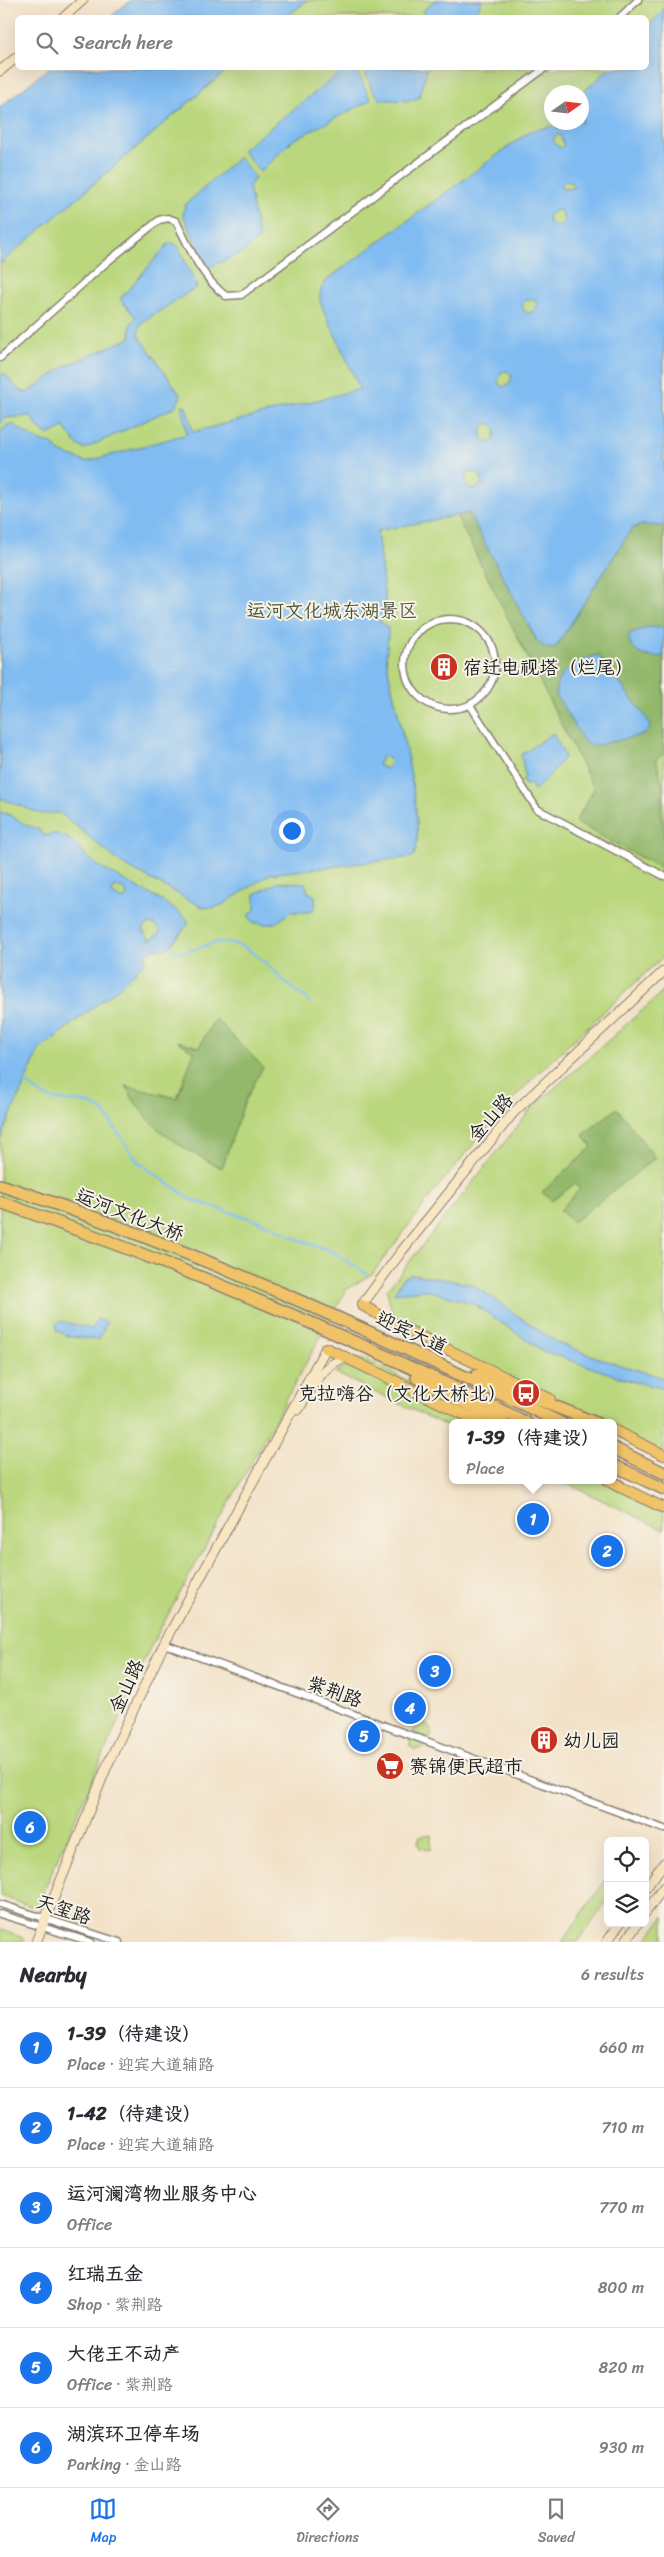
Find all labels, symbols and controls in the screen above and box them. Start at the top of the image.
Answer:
search box [15,15,649,70]
text: Search here [73,26,173,59]
icon: search [33,29,61,57]
north arrow [544,85,589,130]
park label: 运河文化城东湖景区 [246,594,418,627]
place label: 宿迁电视塔（烂尾） [463,651,634,684]
building icon: 宿迁电视塔（烂尾） [429,652,459,682]
your location [279,818,305,844]
street label: 金山路 [459,1085,522,1150]
street label: 运河文化大桥 [71,1179,189,1250]
street label: 迎宾大道 [370,1301,453,1363]
place label: 克拉嗨谷（文化大桥北） [298,1377,507,1410]
bus stop icon: 克拉嗨谷（文化大桥北） [511,1378,541,1408]
popup [449,1419,617,1484]
text: 1-39（待建设） [466,1421,600,1454]
text: Place [466,1454,504,1483]
pin: 1 [517,1500,549,1538]
pin: 2 [591,1532,623,1570]
pin: 3 [419,1652,451,1690]
street label: 金山路 [99,1653,153,1719]
street label: 紫荆路 [302,1666,367,1717]
pin: 4 [394,1689,426,1727]
pin: 5 [348,1717,380,1755]
place label: 幼儿园 [563,1724,620,1757]
building icon: 幼儿园 [529,1725,559,1755]
place label: 赛锦便民超市 [409,1750,523,1783]
supermarket icon: 赛锦便民超市 [375,1751,405,1781]
pin: 6 [14,1808,46,1846]
map controls [604,1837,649,1927]
button: locate [604,1837,649,1882]
button: layers [604,1882,649,1927]
street label: 天玺路 [32,1885,96,1934]
text: Nearby [20,1956,86,1994]
text: 6 results [581,1960,644,1989]
text: 1-39（待建设） [67,2017,201,2050]
text: 1 [33,2033,39,2062]
text: 660 m [599,2033,644,2062]
text: Place · 迎宾大道辅路 [67,2050,214,2079]
text: 1-42（待建设） [67,2097,202,2130]
text: 2 [31,2113,41,2142]
text: 710 m [601,2113,644,2142]
text: Place · 迎宾大道辅路 [67,2130,214,2159]
text: 运河澜湾物业服务中心 [67,2177,257,2210]
text: 3 [32,2193,40,2222]
text: 770 m [599,2193,644,2222]
text: Office [67,2210,112,2239]
text: 红瑞五金 [67,2257,143,2290]
text: 4 [31,2273,41,2302]
text: 800 m [598,2273,644,2302]
text: Shop · 紫荆路 [67,2290,163,2319]
text: 大佬王不动产 [67,2337,181,2370]
text: 5 [31,2353,41,2382]
text: 820 m [599,2353,644,2382]
text: Office · 紫荆路 [67,2370,173,2399]
text: 湖滨环卫停车场 [67,2417,200,2450]
text: 6 [31,2433,41,2462]
text: 930 m [599,2433,644,2462]
text: Parking · 金山路 [67,2450,182,2479]
tab: Map [89,2495,117,2550]
tab: Directions [296,2495,359,2550]
tab: Saved [538,2495,575,2550]

